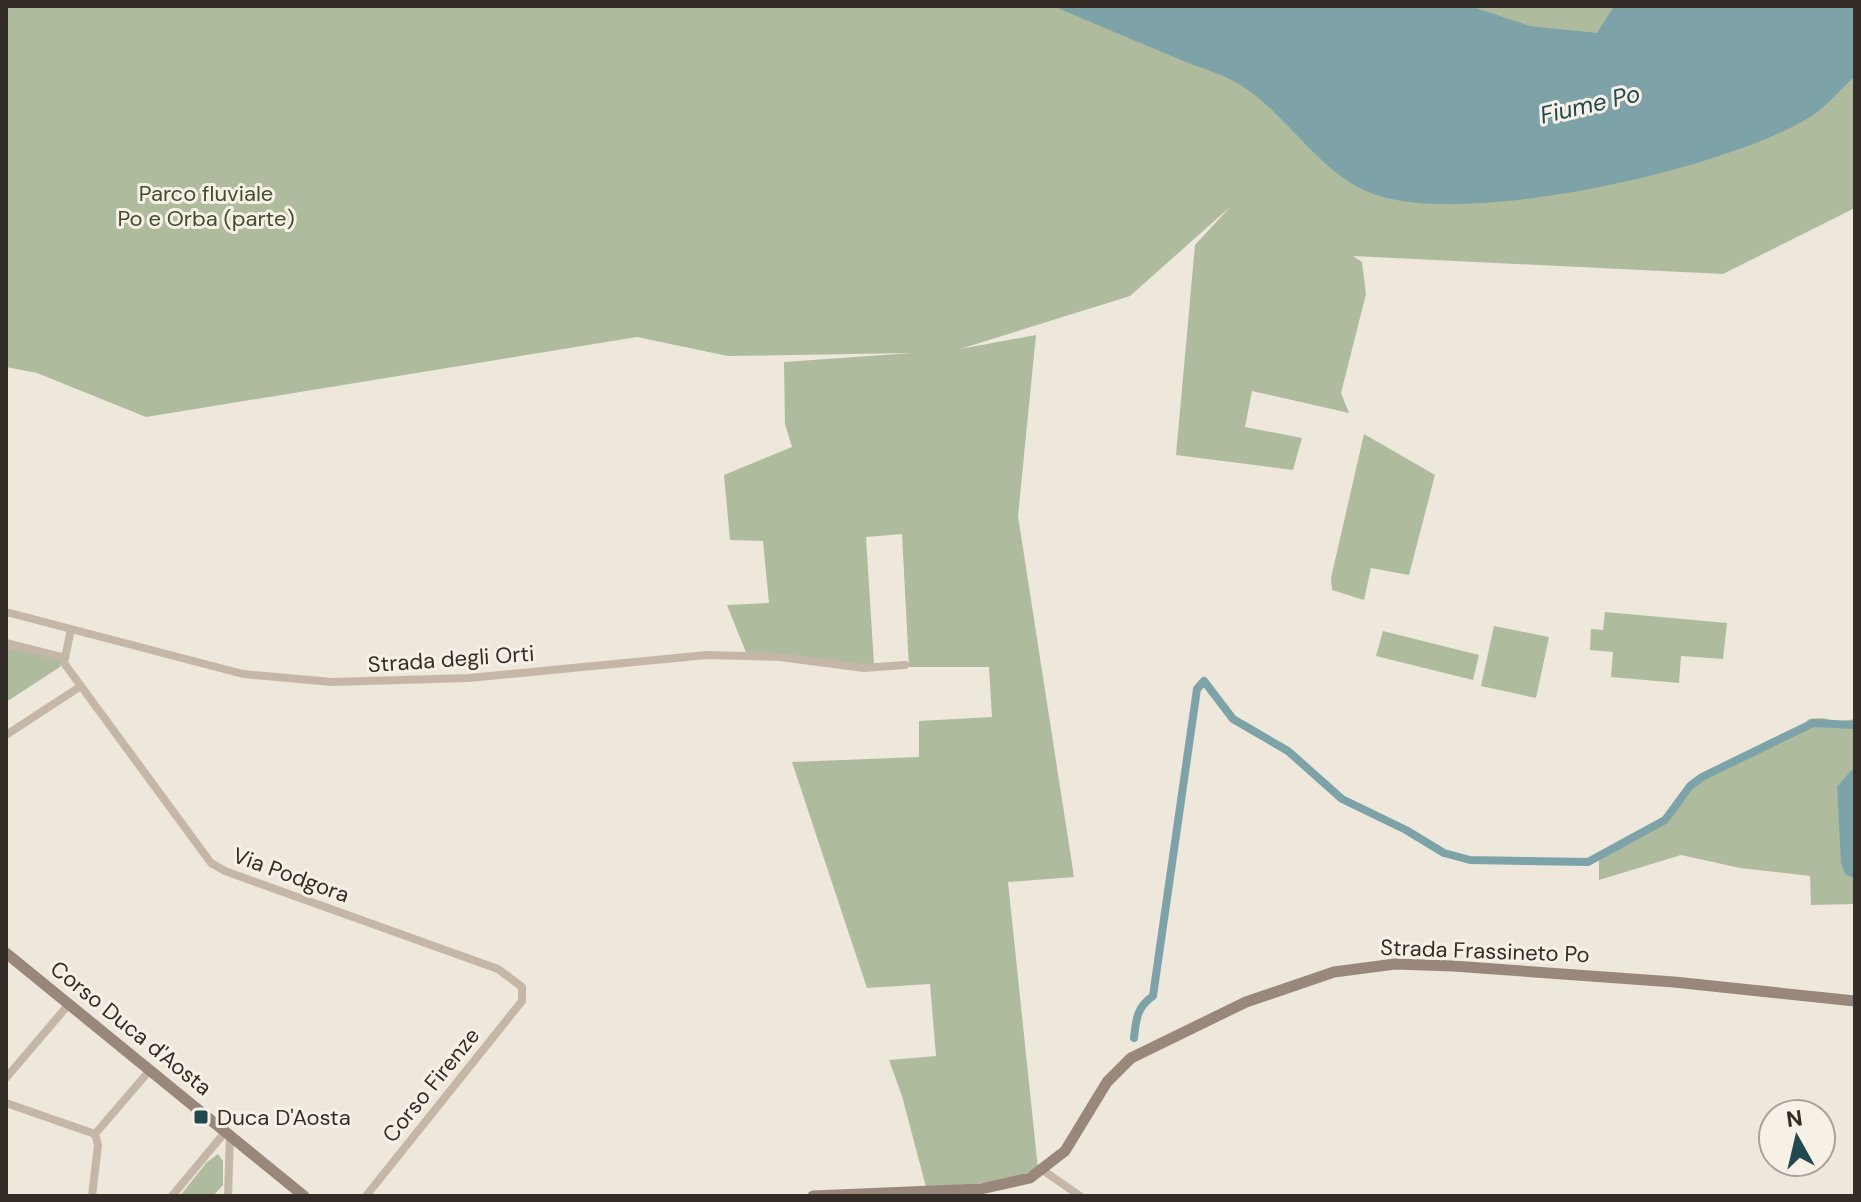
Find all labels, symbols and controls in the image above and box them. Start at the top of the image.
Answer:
water label: Fiume Po [1537,77,1643,131]
park label: Parco fluviale Po e Orba (parte) [117,179,295,233]
street label: Strada degli Orti [367,639,535,679]
street label: Via Podgora [229,841,353,909]
street label: Strada Frassineto Po [1380,933,1590,969]
street label: Corso Duca d'Aosta [44,954,218,1102]
street label: Corso Firenze [376,1022,486,1148]
north arrow [1757,1098,1837,1178]
place label: Duca D'Aosta [217,1103,351,1132]
text: N [1784,1103,1804,1134]
marker: Duca D'Aosta [192,1108,210,1126]

